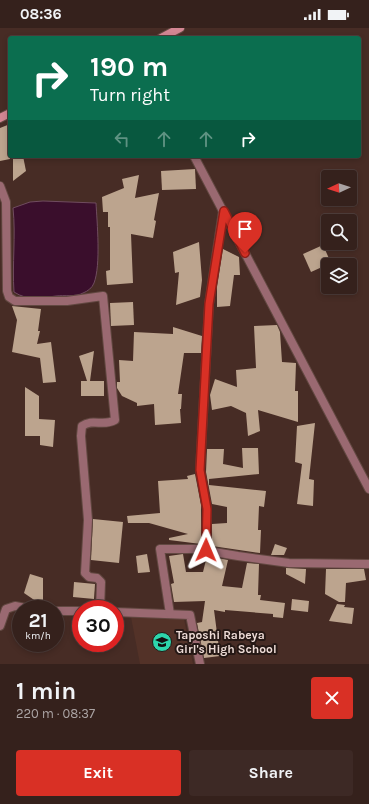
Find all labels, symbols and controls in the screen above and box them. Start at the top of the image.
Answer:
text: 08:36 [20,5,62,23]
text: 190 m [90,50,168,83]
icon: right [24,52,76,104]
text: Turn right [90,84,170,106]
icon: left [111,128,133,150]
icon: ahead [153,128,175,150]
icon: ahead [195,128,217,150]
icon: right [237,128,259,150]
north arrow [321,170,357,206]
map controls [321,170,357,294]
pin [228,212,262,253]
button: search [321,214,357,250]
icon: arrive [234,218,256,240]
button: layers [321,258,357,294]
position arrow [185,529,227,571]
speed limit sign: 30 [72,600,124,652]
text: 21 [28,609,48,632]
place label: Taposhi Rabeya Girl's High School [176,628,277,656]
text: km/h [25,630,51,642]
school or university icon: Taposhi Rabeya Girl's High School [151,631,173,653]
text: 1 min [16,677,76,705]
button: close [311,677,353,719]
text: 220 m · 08:37 [16,706,95,721]
button: Exit [16,750,181,796]
button: Share [189,750,353,796]

